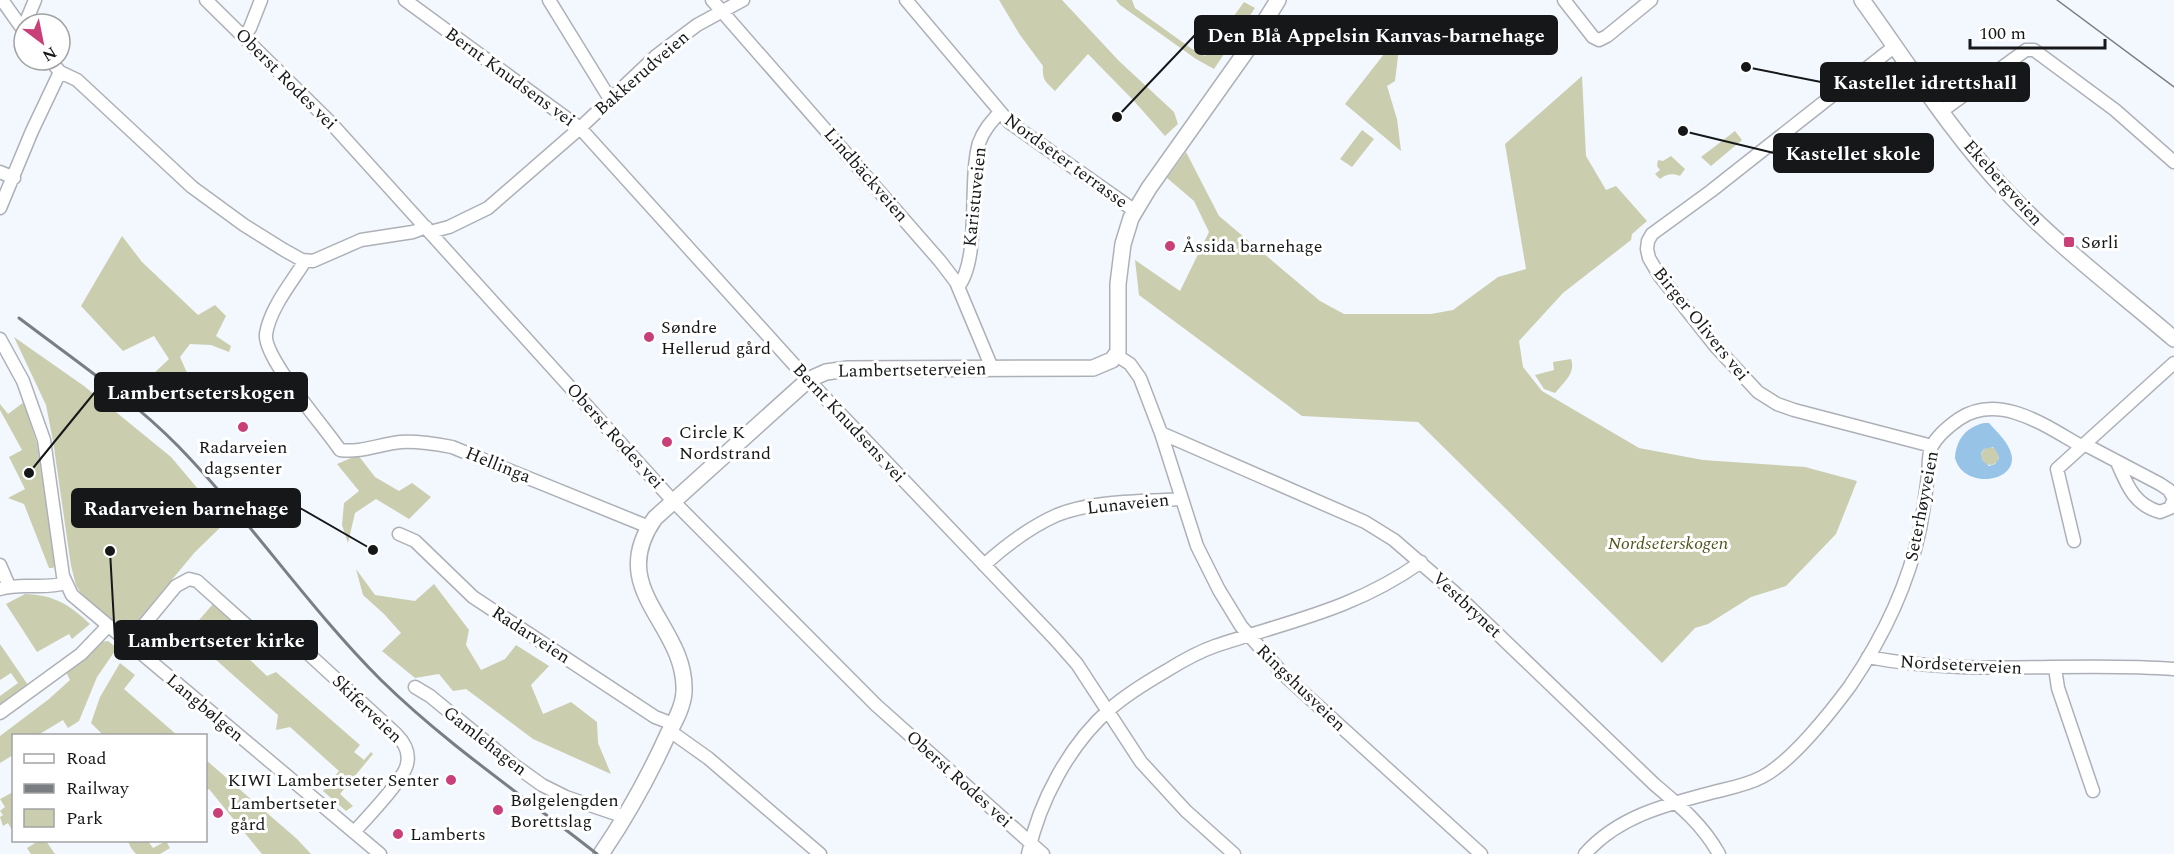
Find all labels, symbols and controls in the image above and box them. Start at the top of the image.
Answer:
north arrow [12,12,72,72]
scale bar [1970,12,2105,50]
callout: Den Blå Appelsin Kanvas-barnehage [1195,16,1557,54]
text: 100 m [1979,20,2026,47]
street label: Bernt Knudsens vei [439,21,581,133]
text: Den Blå Appelsin Kanvas-barnehage [1207,21,1545,51]
street label: Oberst Rodes vei [229,22,343,136]
street label: Bakkerudveien [589,24,695,122]
text: N [38,40,61,68]
callout: Kastellet idrettshall [1821,63,2029,101]
text: Kastellet idrettshall [1833,68,2017,98]
street label: Nordseter terrasse [999,107,1133,215]
street label: Lindbäckveien [817,122,915,228]
callout: Kastellet skole [1774,134,1933,172]
street label: Ekebergveien [1957,134,2049,232]
text: Kastellet skole [1785,139,1921,169]
street label: Karistuveien [956,146,994,248]
place label: Sørli [2081,229,2119,256]
place label: Åssida barnehage [1182,233,1322,260]
marker: Sørli [2062,235,2076,249]
marker: Åssida barnehage [1163,239,1177,253]
street label: Birger Olivers vei [1647,261,1755,387]
place label: Søndre Hellerud gård [661,314,771,362]
marker: Søndre Hellerud gård [642,330,656,344]
street label: Lambertseterveien [837,355,987,385]
street label: Bernt Knudsens vei [786,357,912,489]
callout: Lambertseterskogen [95,373,307,411]
street label: Oberst Rodes vei [560,377,670,495]
text: Lambertseterskogen [107,378,295,408]
place label: Circle K Nordstrand [679,419,771,467]
marker: Radarveien dagsenter [236,420,250,434]
place label: Radarveien dagsenter [198,434,288,482]
marker: Circle K Nordstrand [660,435,674,449]
street label: Hellinga [461,440,535,490]
street label: Seterhøyveien [1898,449,1946,563]
street label: Lunaveien [1085,486,1171,522]
callout: Radarveien barnehage [72,489,300,527]
text: Radarveien barnehage [84,494,288,524]
park label: Nordseterskogen [1608,530,1729,557]
street label: Vestbrynet [1426,566,1508,644]
street label: Radarveien [486,599,576,671]
callout: Lambertseter kirke [115,621,317,659]
text: Lambertseter kirke [127,626,305,656]
street label: Ringshusveien [1250,638,1352,738]
street label: Nordseterveien [1899,648,2023,682]
street label: Langbølgen [160,667,250,749]
street label: Skiferveien [326,668,408,750]
street label: Gamlehagen [437,700,533,782]
street label: Oberst Rodes vei [900,724,1018,834]
legend [12,734,207,842]
text: Road [66,745,107,772]
place label: KIWI Lambertseter Senter [227,767,439,794]
marker: KIWI Lambertseter Senter [444,773,458,787]
text: Railway [66,775,130,802]
place label: Bølgelengden Borettslag [510,787,619,835]
place label: Lambertseter gård [230,790,337,838]
marker: Bølgelengden Borettslag [491,803,505,817]
text: Park [66,805,103,832]
marker: Lambertseter gård [211,806,225,820]
place label: Lamberts [410,821,486,848]
marker: Lamberts [391,827,405,841]

